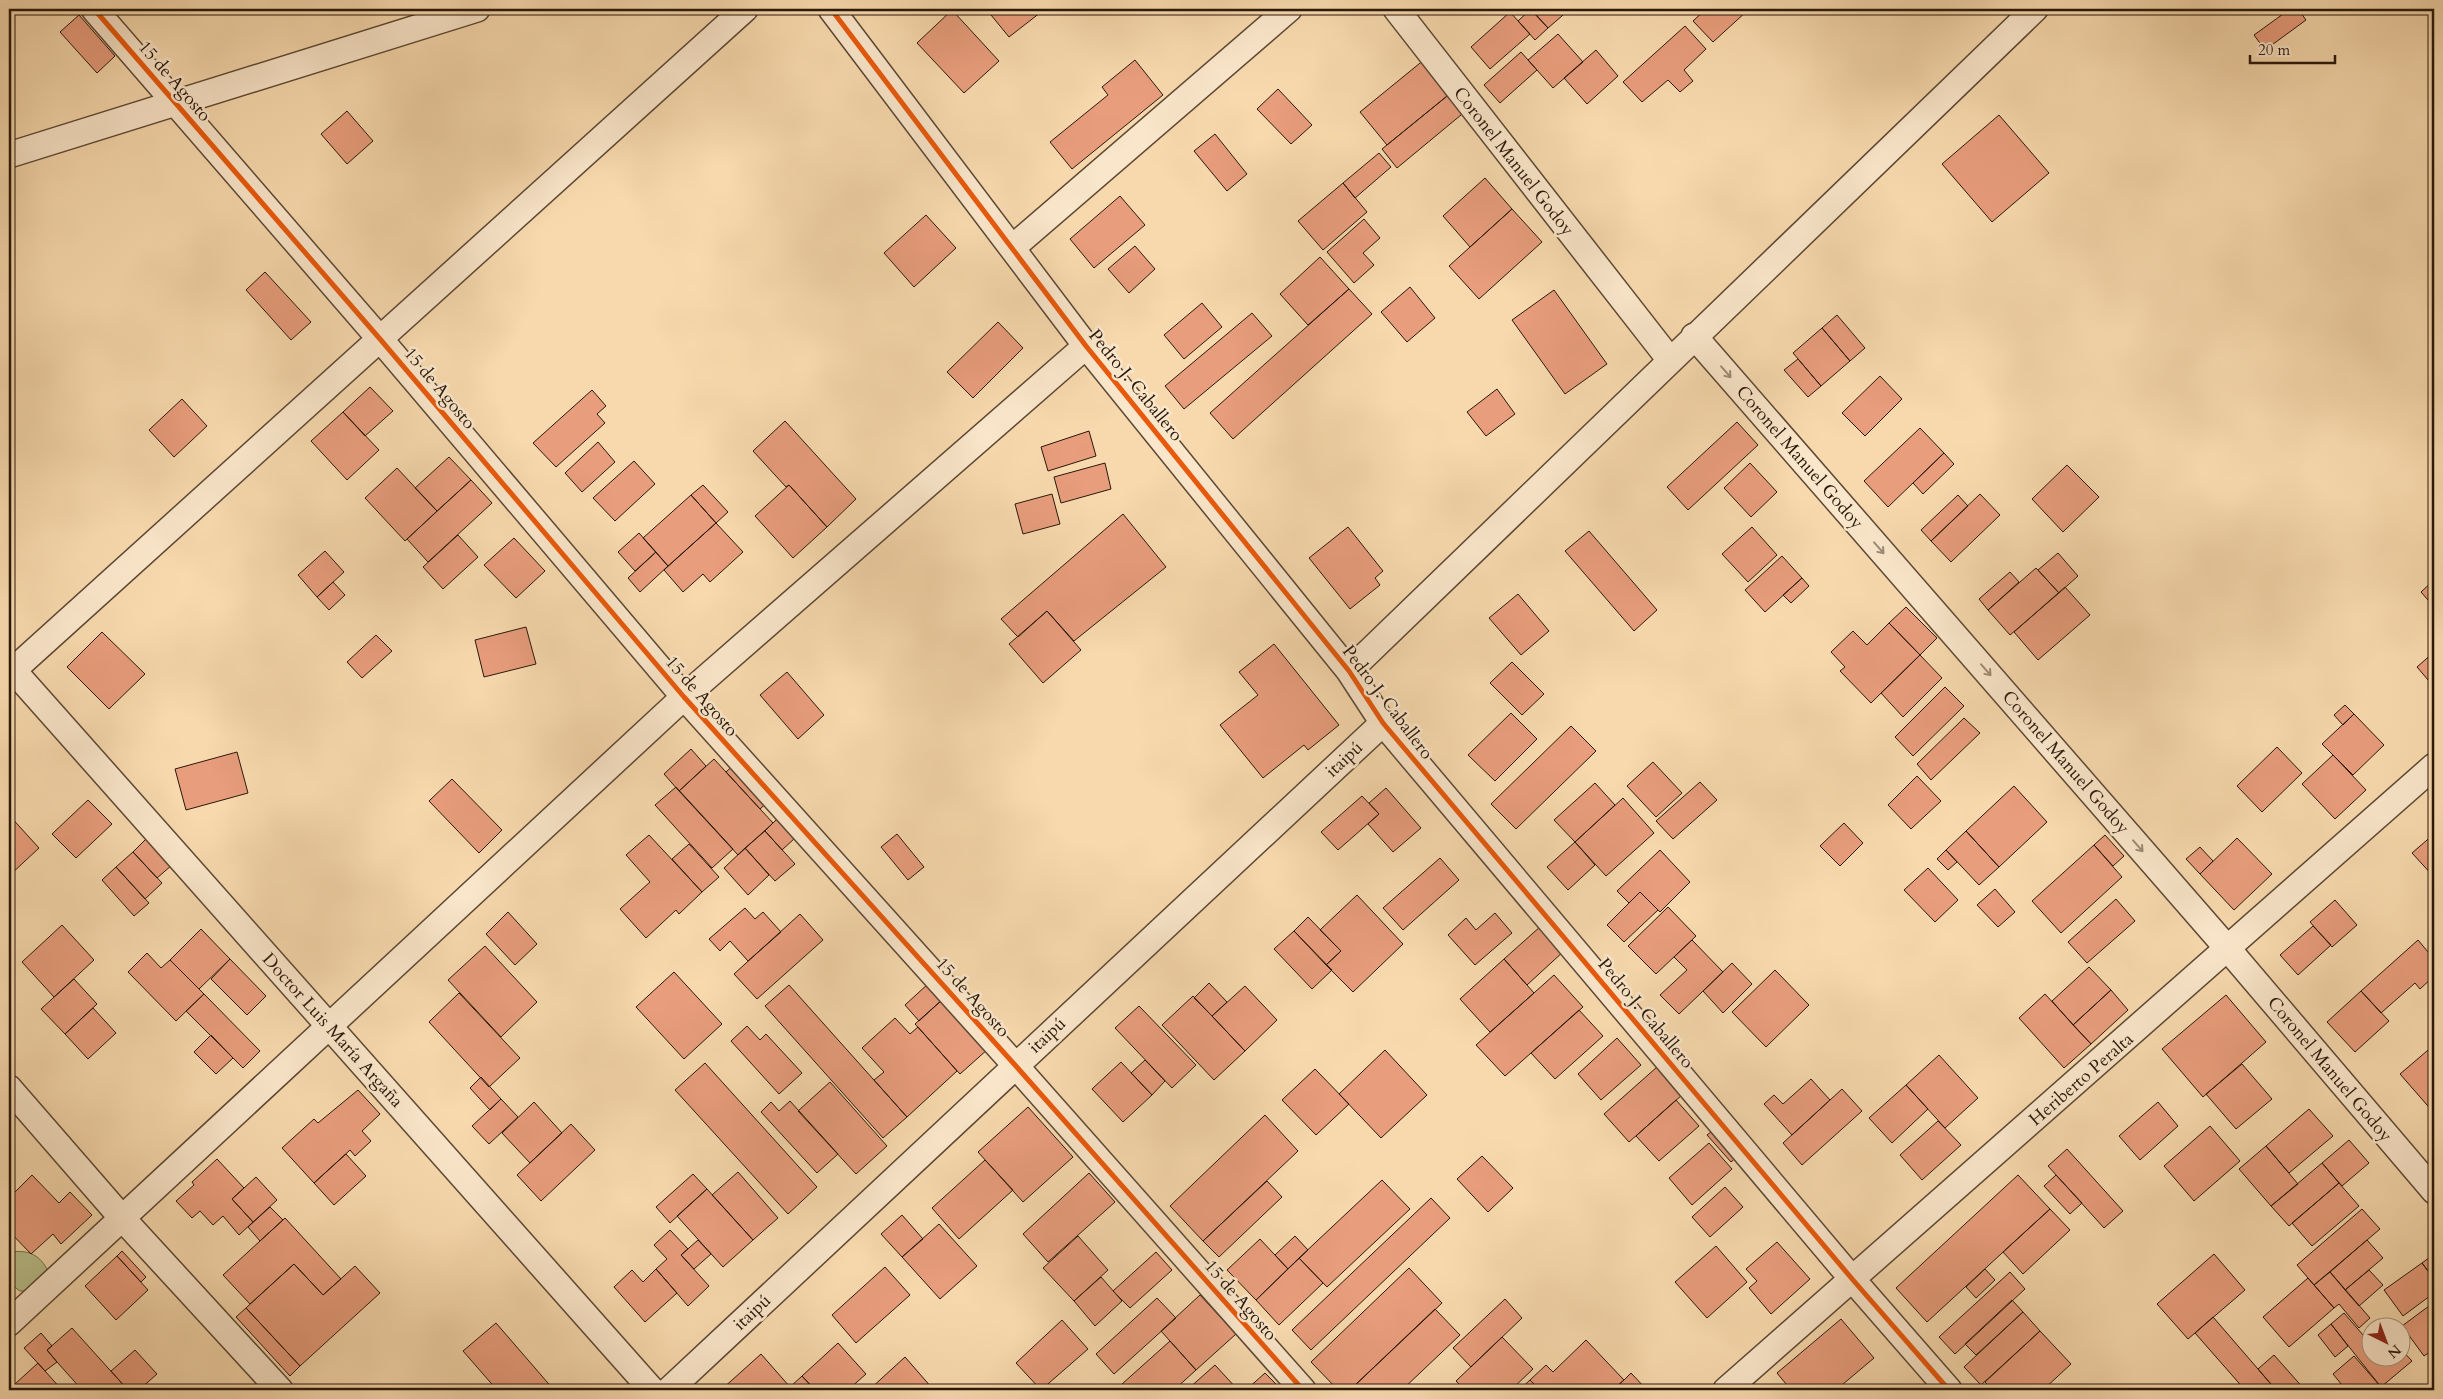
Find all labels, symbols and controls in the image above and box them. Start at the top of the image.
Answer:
scale bar [2250,32,2336,64]
street label: 15 de Agosto [132,35,217,127]
text: 20 m [2258,40,2290,60]
street label: Coronel Manuel Godoy [1447,82,1580,241]
street label: Pedro J. Caballero [1083,324,1189,447]
street label: 15 de Agosto [398,342,481,435]
one-way arrow [1721,366,1732,379]
street label: Coronel Manuel Godoy [1730,380,1869,535]
one-way arrow [1873,541,1885,554]
street label: Pedro J. Caballero [1336,640,1439,765]
street label: 15 de Agosto [659,650,744,742]
one-way arrow [1980,664,1991,677]
street label: Coronel Manuel Godoy [1996,685,2135,840]
street label: itaipú [1320,735,1369,783]
one-way arrow [2133,839,2144,852]
street label: Doctor Luis María Argaña [256,948,409,1113]
street label: 15 de Agosto [930,952,1016,1043]
street label: Pedro J. Caballero [1592,953,1700,1074]
street label: Coronel Manuel Godoy [2261,991,2398,1148]
street label: itaipú [1023,1011,1072,1059]
street label: Heriberto Peralta [2024,1027,2139,1132]
street label: 15 de Agosto [1198,1254,1283,1346]
street label: itaipú [728,1288,777,1336]
north arrow [2360,1316,2410,1366]
text: N [2383,1340,2405,1362]

